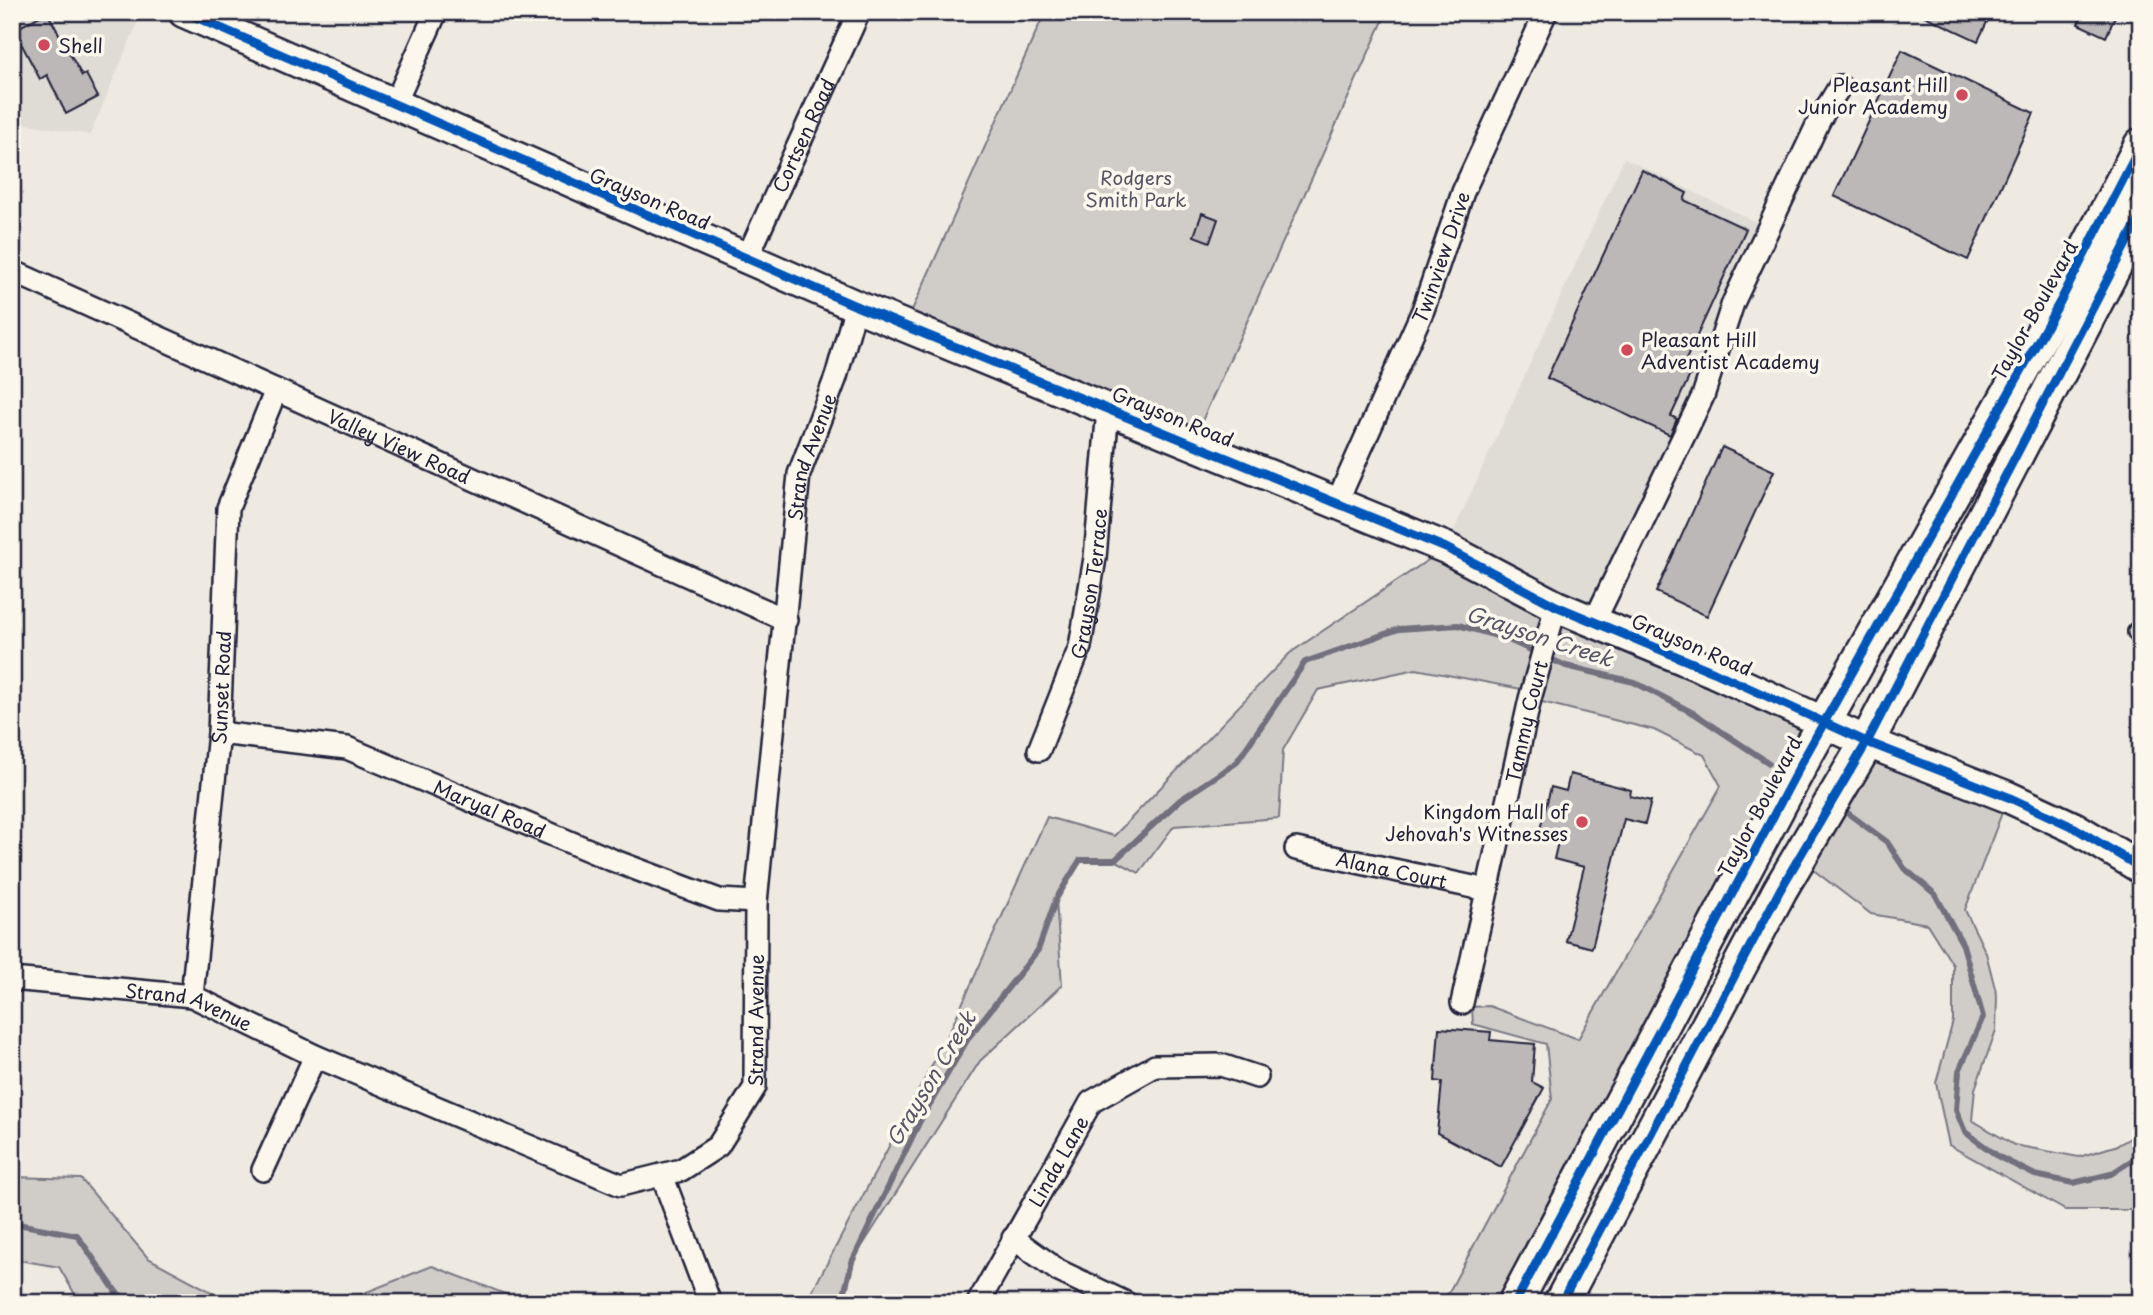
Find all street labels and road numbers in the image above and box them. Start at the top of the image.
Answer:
street label: Cortsen Road [765,73,841,197]
street label: Grayson Road [585,160,715,236]
street label: Twinview Drive [1405,188,1476,328]
street label: Taylor Boulevard [1984,235,2084,385]
street label: Grayson Road [1108,379,1238,453]
street label: Strand Avenue [780,389,843,522]
street label: Valley View Road [324,401,475,490]
street label: Grayson Terrace [1063,507,1113,663]
street label: Grayson Road [1627,606,1757,682]
street label: Sunset Road [204,630,237,746]
street label: Tammy Court [1498,657,1554,785]
street label: Taylor Boulevard [1710,730,1808,881]
street label: Maryal Road [429,772,550,845]
street label: Alana Court [1334,844,1450,895]
street label: Strand Avenue [741,954,770,1087]
street label: Strand Avenue [124,976,257,1037]
street label: Linda Lane [1021,1110,1095,1212]

